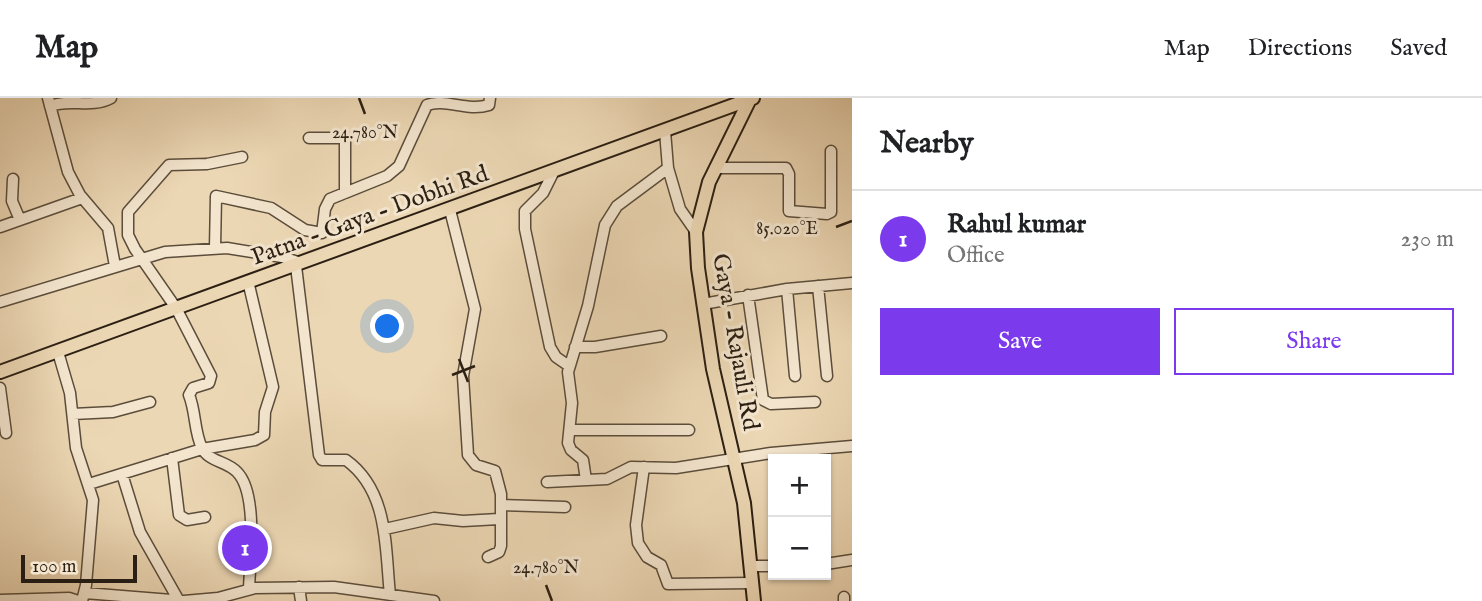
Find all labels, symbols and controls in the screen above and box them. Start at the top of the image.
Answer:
text: Map [35,27,98,69]
text: Map [1164,33,1210,64]
text: Directions [1248,33,1352,64]
text: Saved [1390,33,1447,64]
text: 24.780°N [332,122,399,145]
text: Nearby [880,125,973,163]
street label: Patna - Gaya - Dobhi Rd [247,159,493,273]
text: Rahul kumar [947,208,1086,241]
text: 85.020°E [756,218,818,241]
text: 1 [899,225,907,254]
text: 230 m [1401,225,1454,254]
text: Office [947,241,1004,270]
street label: Gaya - Rajauli Rd [704,251,766,433]
button: Save [880,308,1160,375]
button: Share [1174,308,1454,375]
your location [370,309,404,343]
map controls [768,454,831,580]
button: + [768,454,831,517]
button: − [768,517,831,580]
pin: 1 [222,522,268,574]
scale bar [21,552,136,584]
text: 100 m [32,555,76,579]
text: 24.780°N [513,557,580,580]

